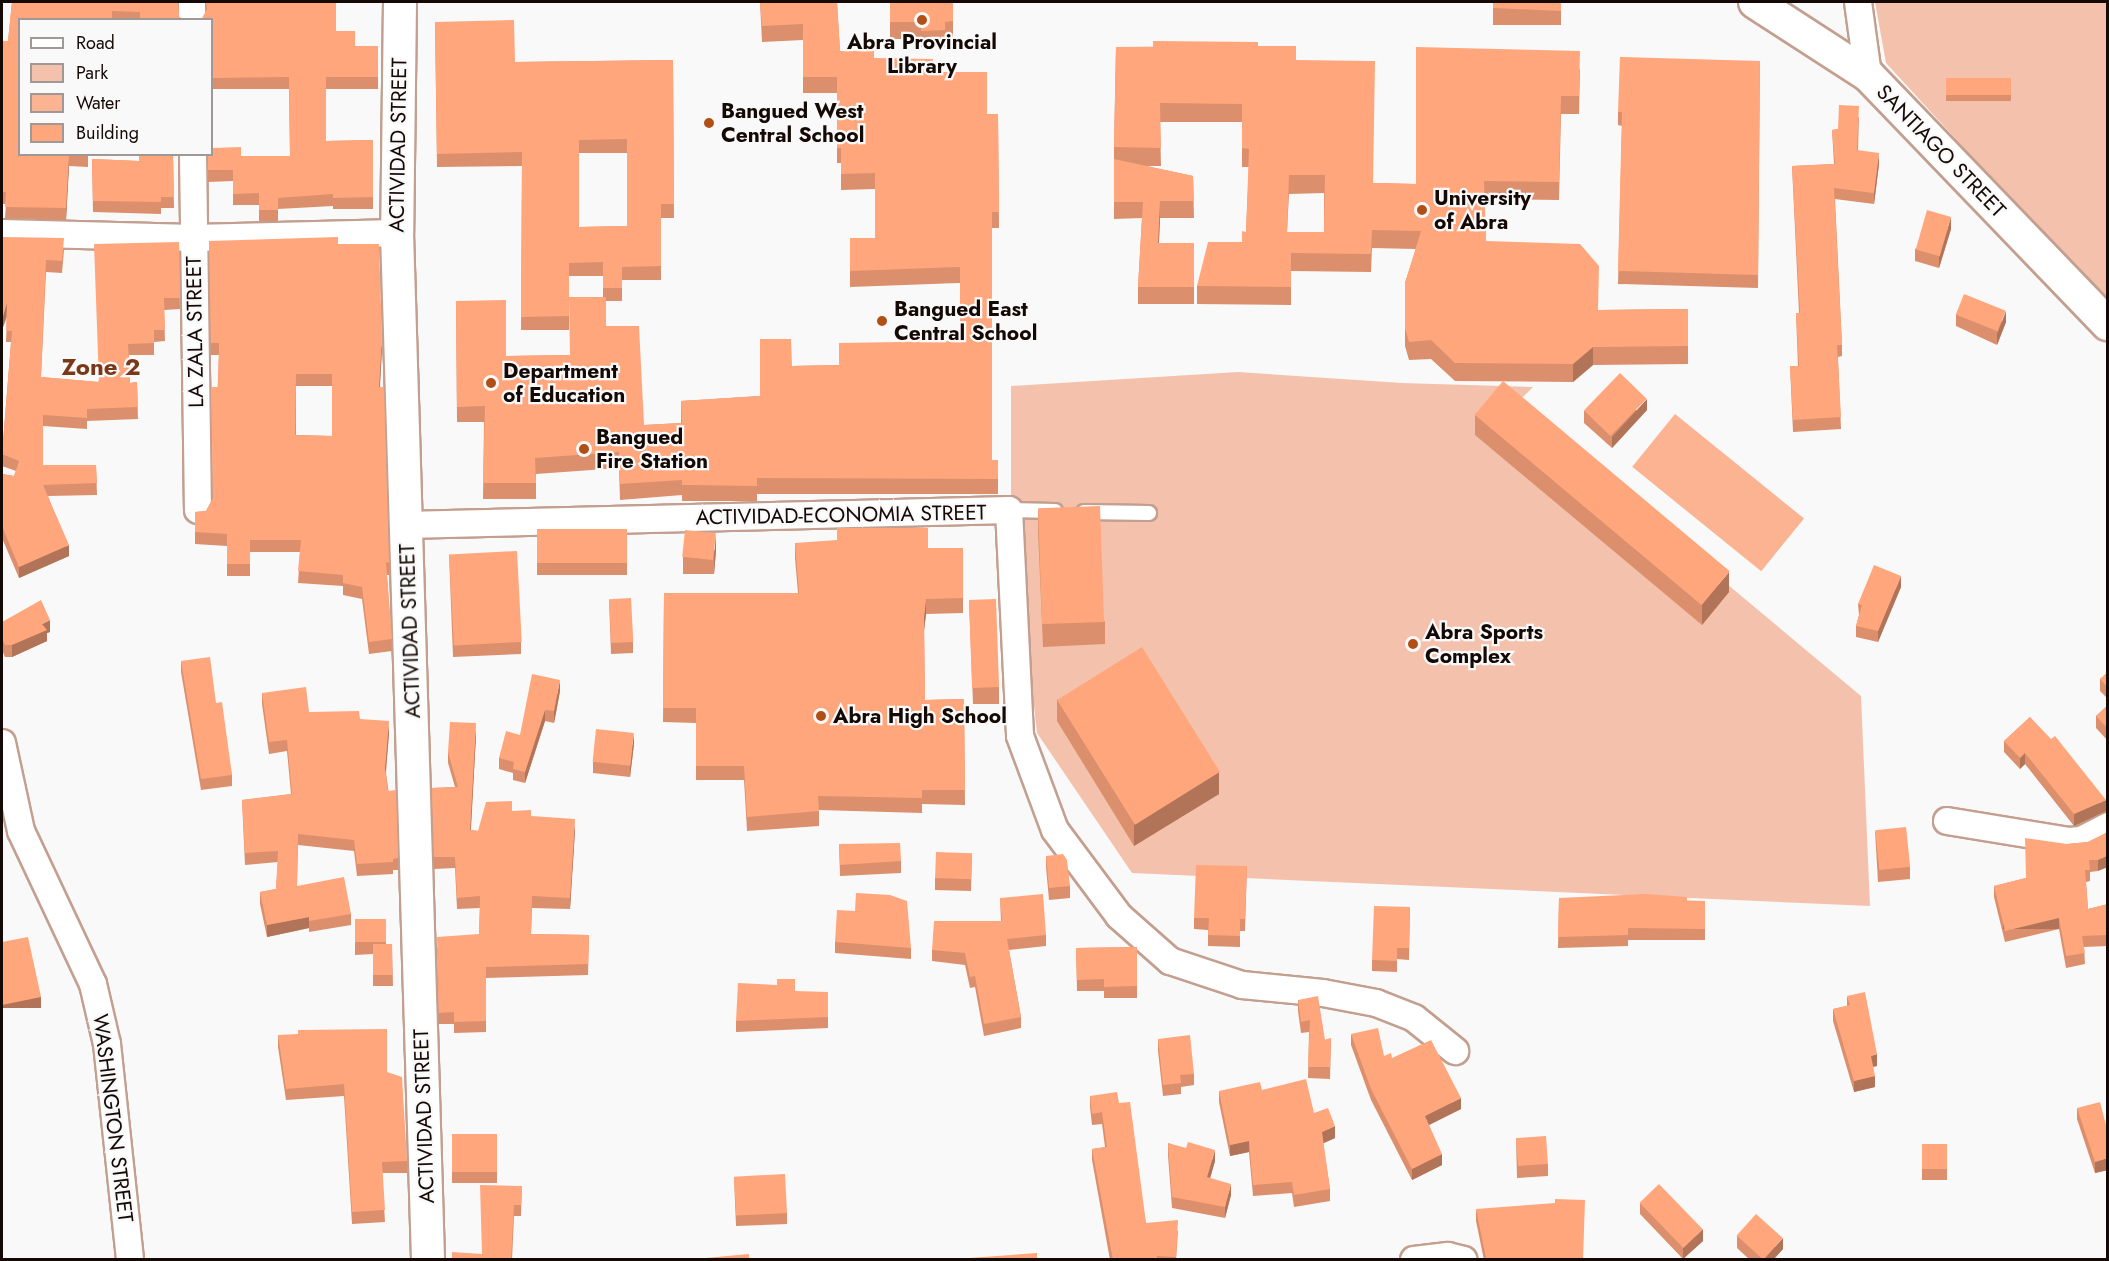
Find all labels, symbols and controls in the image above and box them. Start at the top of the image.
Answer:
marker: Abra Provincial Library [915,13,929,27]
legend [18,18,213,156]
place label: Abra Provincial Library [847,29,997,79]
text: Road [76,30,115,56]
street label: ACTIVIDAD STREET [384,57,412,233]
text: Park [76,60,108,86]
street label: SANTIAGO STREET [1871,79,2011,223]
text: Water [76,90,120,116]
place label: Bangued West Central School [721,98,864,148]
marker: Bangued West Central School [702,116,716,130]
text: Building [76,120,139,146]
place label: University of Abra [1434,185,1531,235]
marker: University of Abra [1415,203,1429,217]
street label: LA ZALA STREET [181,256,209,408]
place label: Bangued East Central School [894,296,1037,346]
marker: Bangued East Central School [875,314,889,328]
district label: Zone 2 [62,353,140,381]
place label: Department of Education [503,358,625,408]
marker: Department of Education [484,376,498,390]
place label: Bangued Fire Station [596,424,708,474]
marker: Bangued Fire Station [577,442,591,456]
street label: ACTIVIDAD-ECONOMIA STREET [695,500,987,530]
street label: ACTIVIDAD STREET [394,543,426,719]
place label: Abra Sports Complex [1425,619,1543,669]
marker: Abra Sports Complex [1406,637,1420,651]
place label: Abra High School [833,703,1007,729]
marker: Abra High School [814,709,828,723]
street label: WASHINGTON STREET [88,1012,138,1224]
street label: ACTIVIDAD STREET [408,1028,440,1204]

